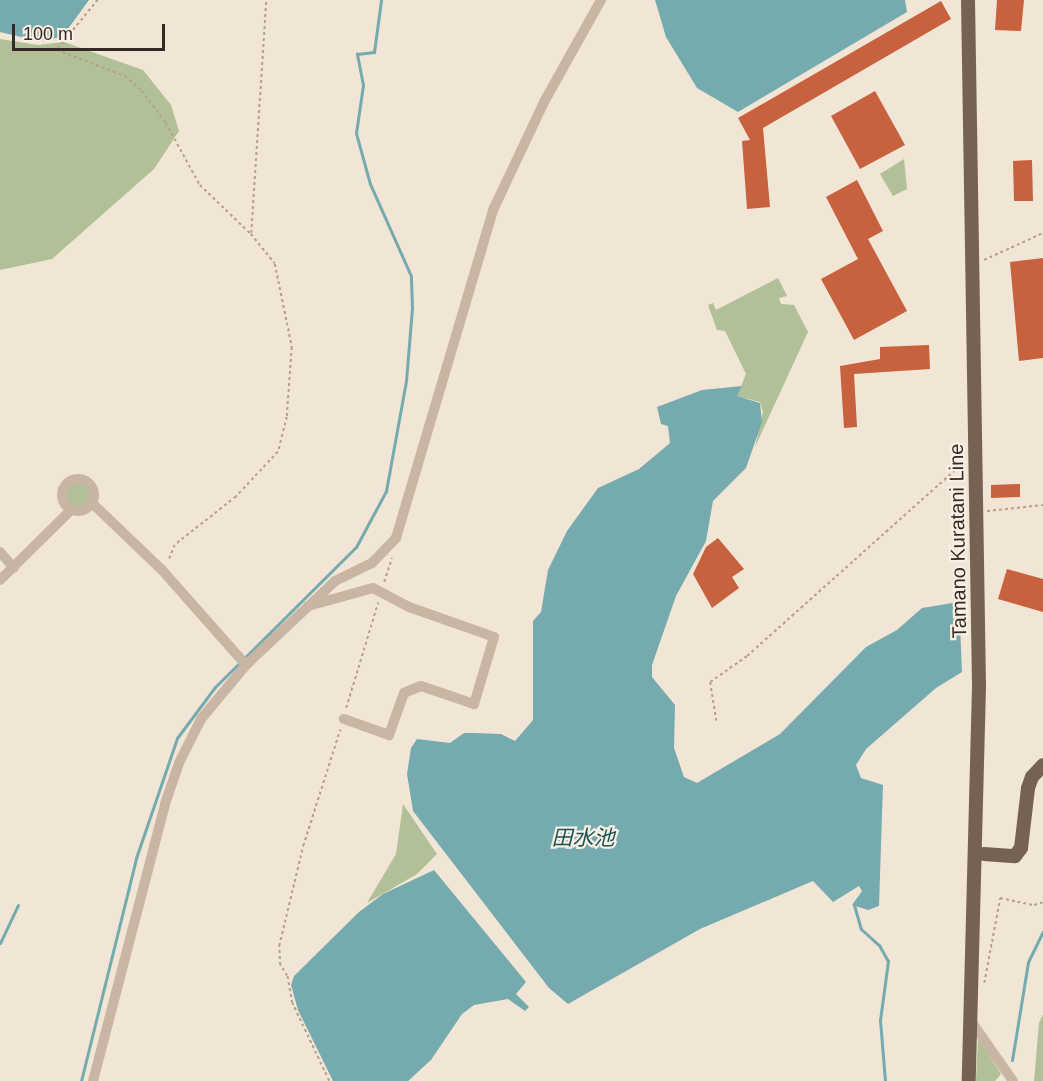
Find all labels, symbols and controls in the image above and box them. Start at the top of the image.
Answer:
scale bar [15,12,168,50]
text: 100 m [23,24,73,44]
street label: Tamano Kuratani Line [944,444,972,638]
water label: 田水池 [552,825,614,851]

